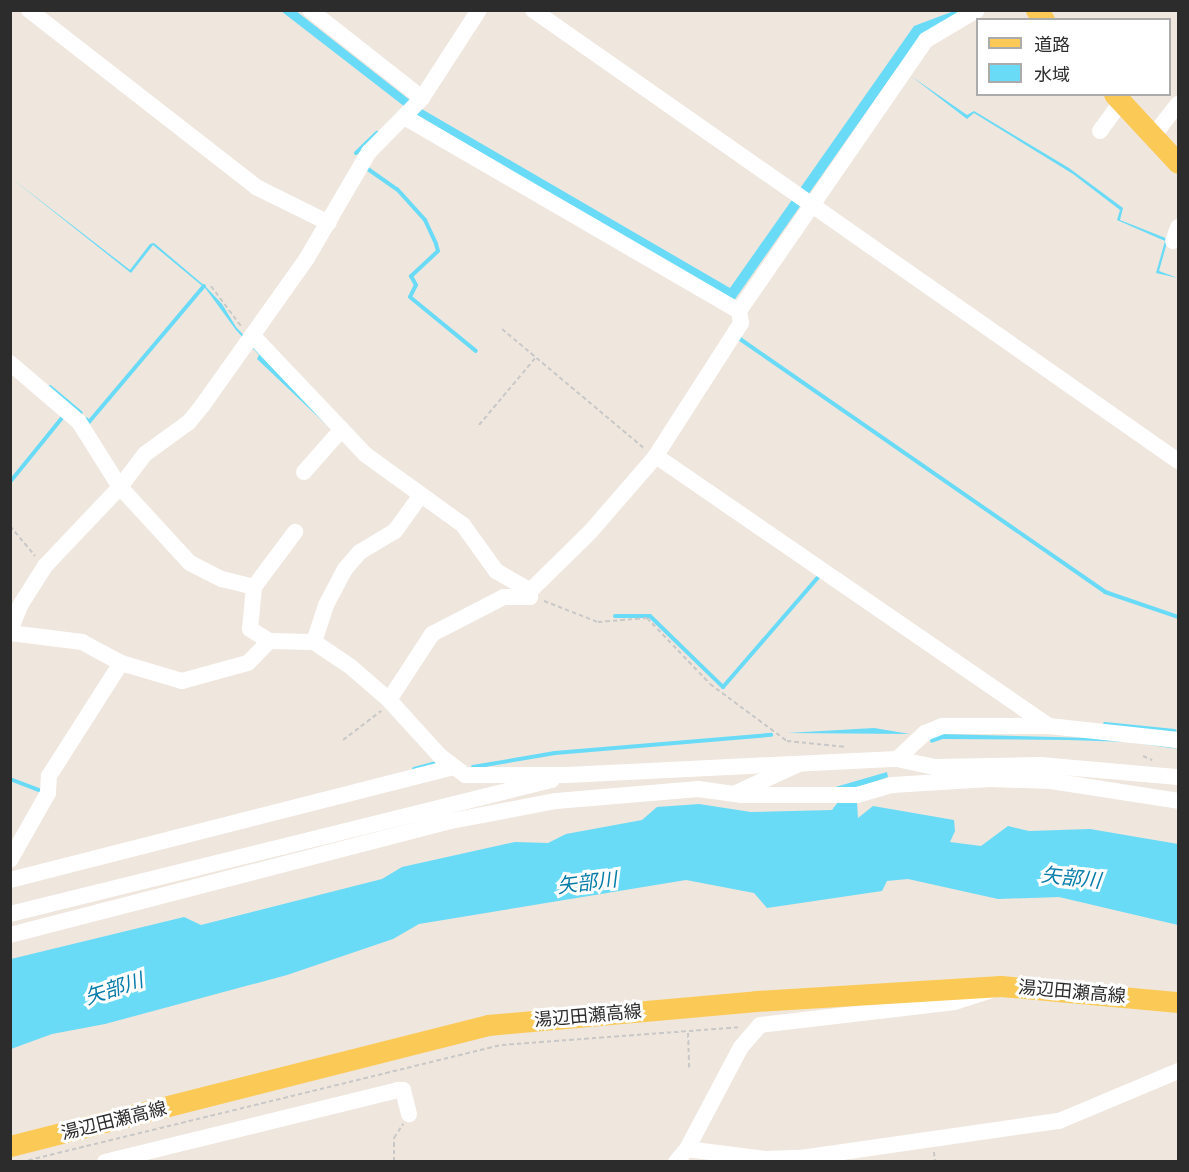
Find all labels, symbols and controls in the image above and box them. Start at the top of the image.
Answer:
legend [976,18,1171,96]
text: 道路 [1034,34,1070,56]
text: 水域 [1034,64,1070,86]
water label: 矢部川 [1040,863,1102,893]
water label: 矢部川 [556,867,618,899]
water label: 矢部川 [82,968,146,1010]
street label: 湯辺田瀬高線 [1017,977,1127,1007]
street label: 湯辺田瀬高線 [533,1001,643,1031]
street label: 湯辺田瀬高線 [59,1097,169,1145]

